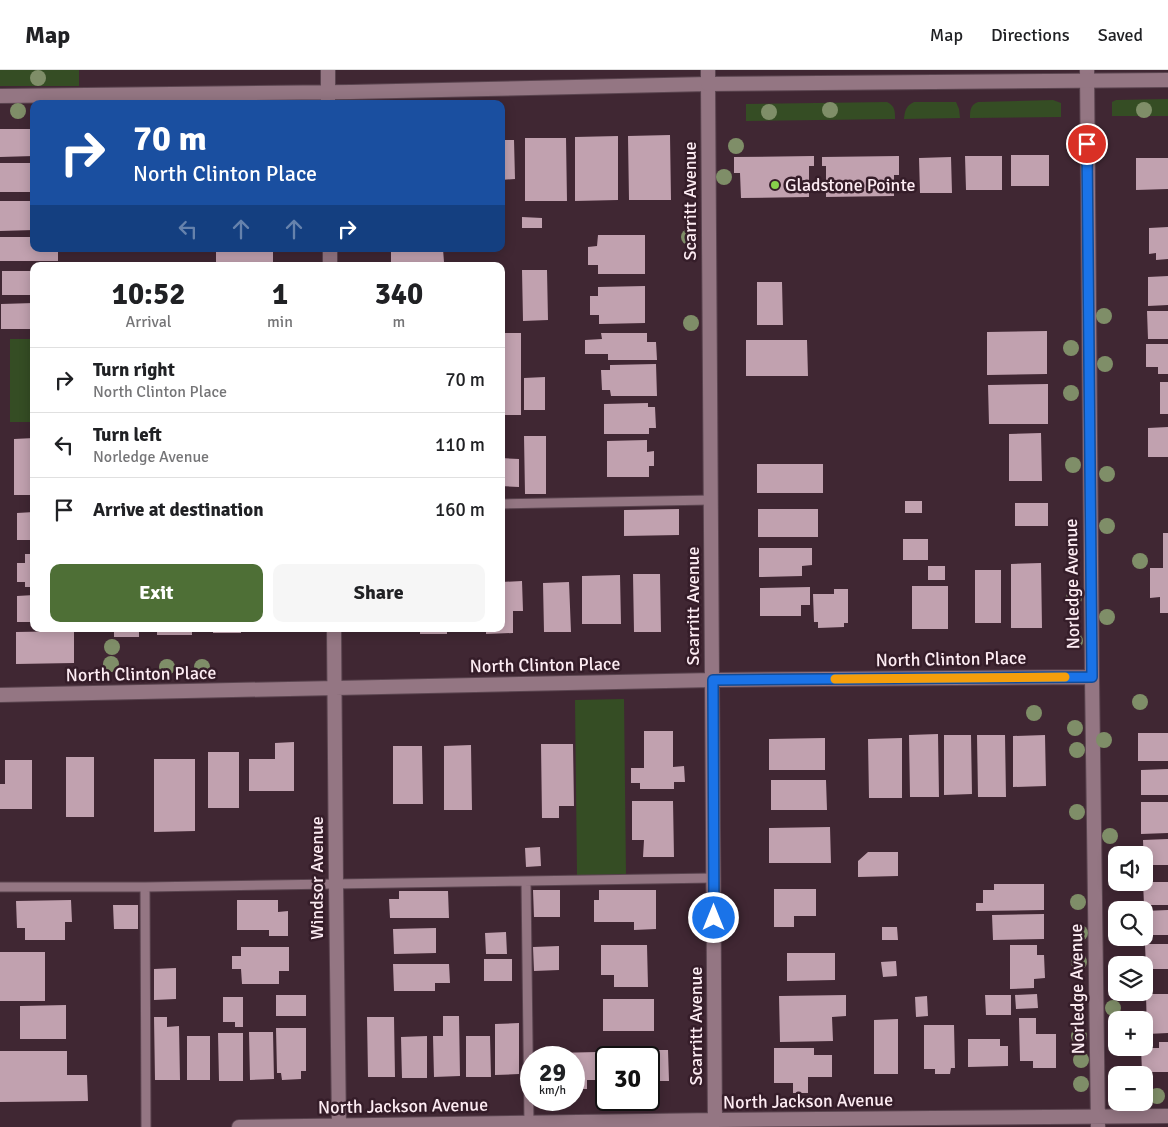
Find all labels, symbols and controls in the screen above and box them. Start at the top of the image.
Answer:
text: Map [25,20,70,50]
text: Map [930,24,963,46]
text: Directions [991,24,1070,46]
text: Saved [1098,24,1143,46]
text: 70 m [133,117,207,160]
icon: right [50,120,115,185]
pin [1066,123,1108,165]
icon: arrive [1073,130,1101,158]
street label: Scarritt Avenue [679,142,701,260]
text: North Clinton Place [133,160,317,187]
place label: Gladstone Pointe [785,174,916,196]
marker: Gladstone Pointe [769,179,781,191]
icon: left [174,215,202,243]
icon: ahead [227,215,255,243]
icon: ahead [280,215,308,243]
icon: right [333,215,361,243]
text: 10:52 [112,276,185,313]
text: 1 [272,276,288,313]
text: 340 [375,276,423,313]
text: Arrival [125,312,172,332]
text: min [267,312,293,332]
text: m [393,312,405,332]
text: Turn right [93,358,175,382]
icon: right [50,366,78,394]
text: 70 m [445,368,485,392]
text: North Clinton Place [93,382,227,402]
text: Turn left [93,423,162,447]
icon: left [50,431,78,459]
text: 110 m [435,433,485,457]
text: Norledge Avenue [93,447,209,467]
icon: arrive [50,496,78,524]
text: Arrive at destination [93,498,264,522]
text: 160 m [435,498,485,522]
street label: Norledge Avenue [1060,518,1084,650]
street label: Scarritt Avenue [682,547,704,665]
button: Exit [50,564,263,622]
button: Share [273,564,485,622]
street label: North Clinton Place [875,647,1027,671]
street label: North Clinton Place [469,653,621,677]
street label: North Clinton Place [65,662,217,686]
street label: Windsor Avenue [306,816,328,940]
map controls [1108,846,1153,1111]
button: sound [1108,846,1153,891]
position arrow [687,891,739,943]
button: search [1108,901,1153,946]
street label: Norledge Avenue [1065,923,1089,1055]
button: layers [1108,956,1153,1001]
street label: Scarritt Avenue [685,967,707,1085]
button: + [1108,1011,1153,1056]
speed limit sign: 30 [595,1046,660,1111]
text: 29 [539,1057,566,1088]
button: − [1108,1066,1153,1111]
text: km/h [539,1083,566,1098]
street label: North Jackson Avenue [723,1089,893,1113]
street label: North Jackson Avenue [318,1094,488,1118]

